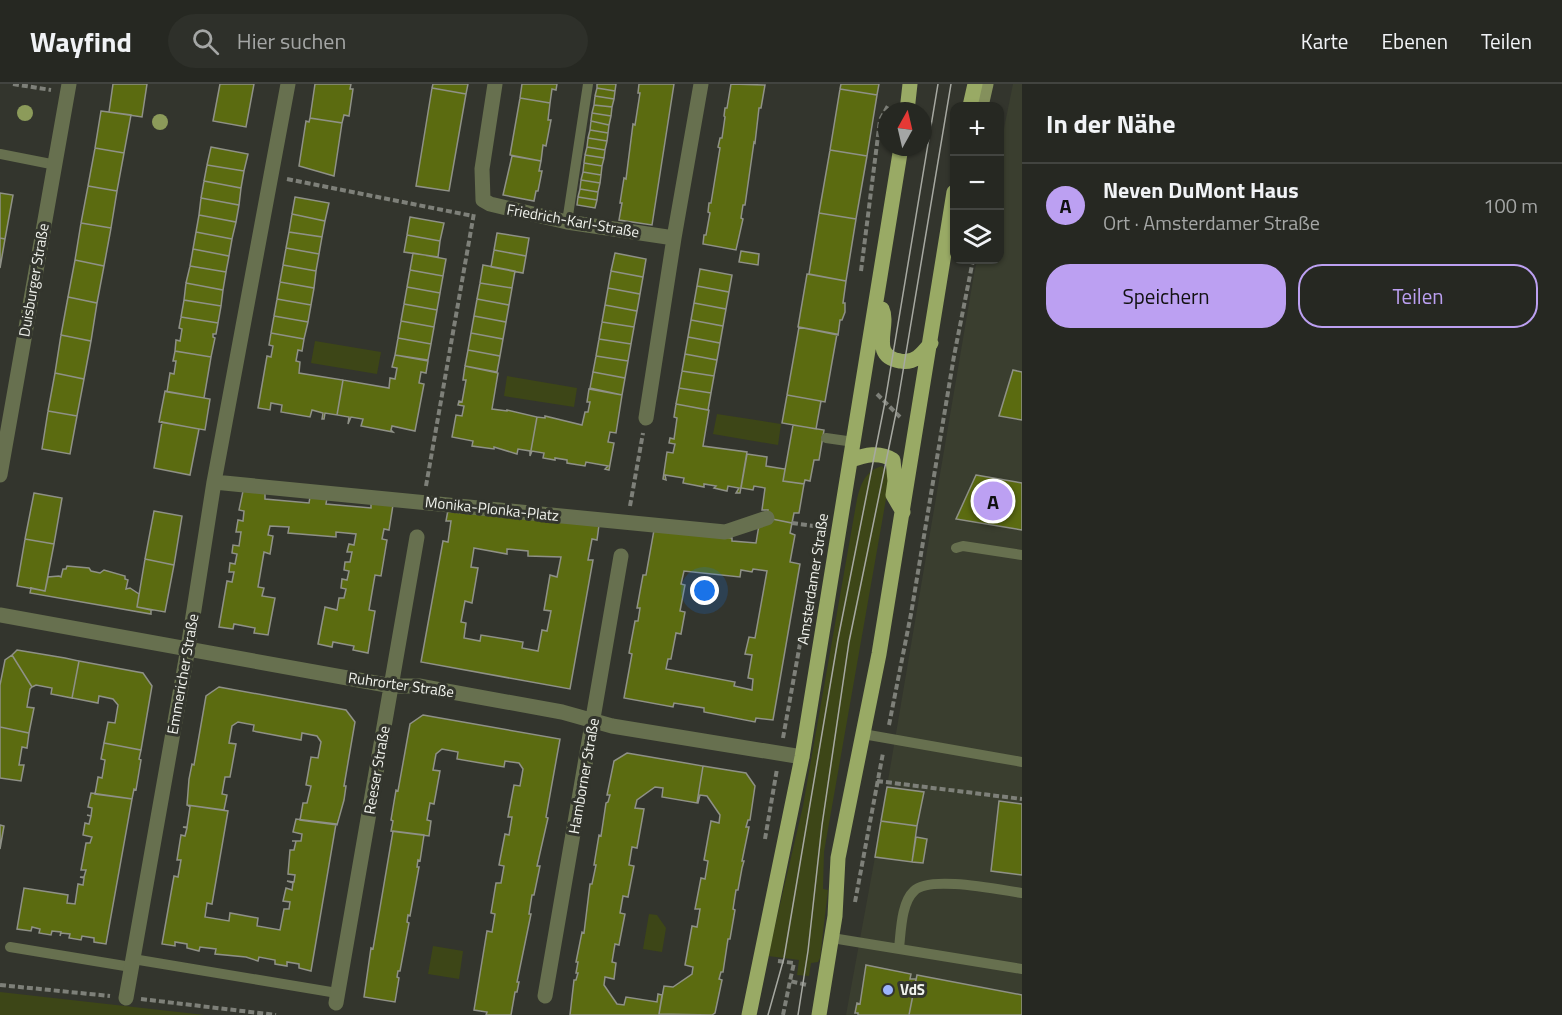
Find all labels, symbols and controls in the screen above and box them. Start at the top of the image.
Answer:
search box [168,14,588,68]
text: Wayfind [30,20,132,63]
text: Hier suchen [237,24,346,58]
icon: search [189,25,222,58]
text: Karte [1301,25,1348,57]
text: Ebenen [1381,25,1448,57]
text: Teilen [1481,25,1532,57]
north arrow [878,102,932,156]
map controls [950,102,1004,264]
button: + [950,102,1004,156]
text: In der Nähe [1046,104,1175,143]
button: − [950,156,1004,210]
text: Neven DuMont Haus [1103,173,1299,207]
text: A [1059,190,1072,221]
text: 100 m [1483,190,1538,221]
street label: Friedrich-Karl-Straße [505,198,641,243]
text: Ort · Amsterdamer Straße [1103,207,1320,238]
button: layers [950,210,1004,264]
street label: Duisburger Straße [12,221,55,338]
button: Speichern [1046,264,1286,328]
button: Teilen [1298,264,1538,328]
pin: A [974,478,1012,524]
street label: Monika-Plonka-Platz [424,490,560,527]
street label: Amsterdamer Straße [791,512,834,646]
your location [690,576,719,605]
street label: Emmericher Straße [161,612,204,736]
street label: Ruhrorter Straße [347,666,456,703]
street label: Hamborner Straße [562,716,605,836]
street label: Reeser Straße [357,724,396,816]
place label: VdS [900,978,925,1001]
marker: VdS [881,983,895,997]

